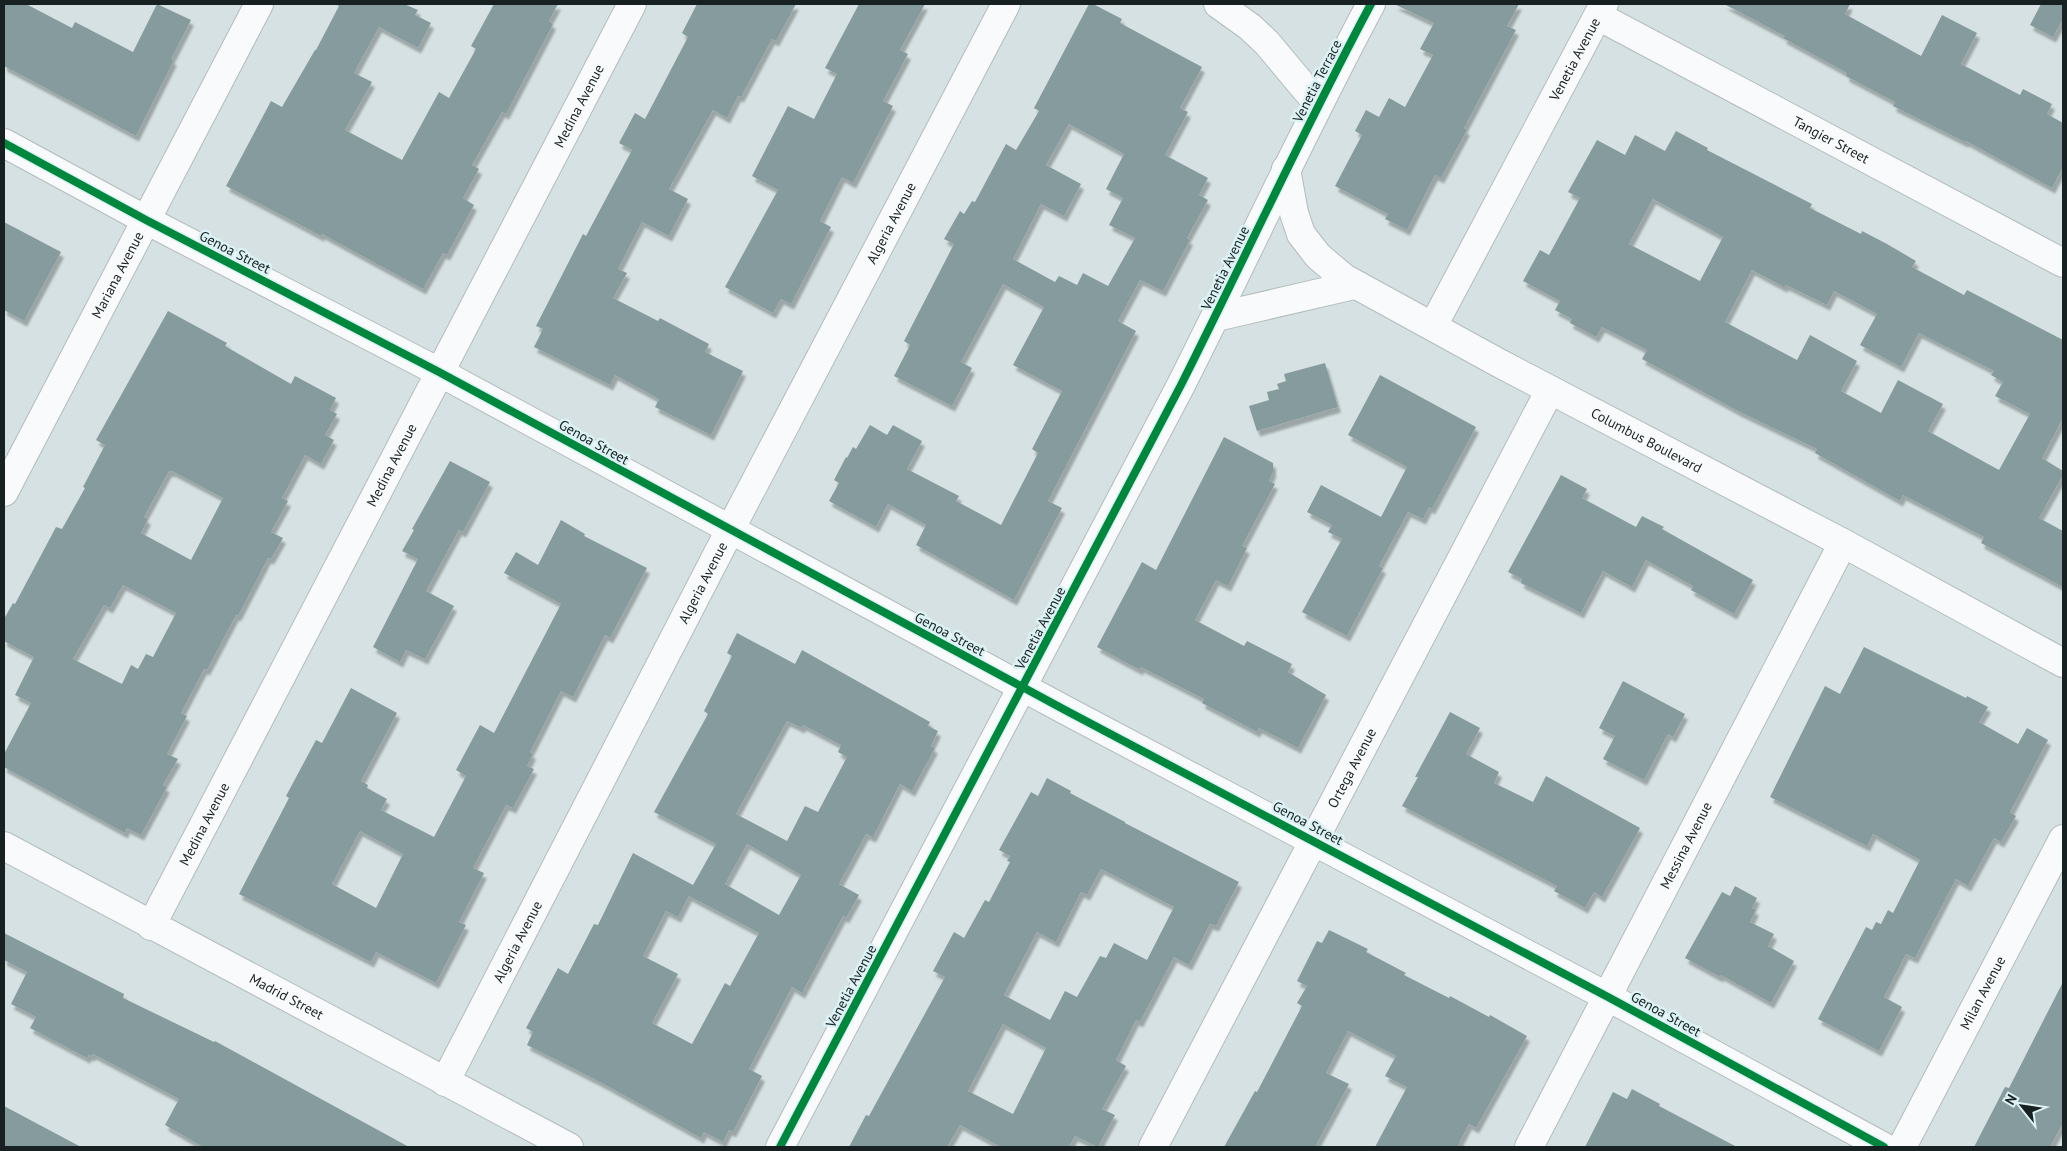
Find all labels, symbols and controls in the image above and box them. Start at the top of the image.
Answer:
street label: Venetia Avenue [1545,15,1604,105]
street label: Venetia Terrace [1288,37,1346,126]
street label: Medina Avenue [550,61,608,150]
street label: Tangier Street [1790,112,1873,168]
street label: Algeria Avenue [862,179,920,267]
street label: Venetia Avenue [1196,223,1253,314]
street label: Genoa Street [196,226,274,278]
street label: Mariana Avenue [87,228,147,321]
street label: Columbus Boulevard [1588,404,1705,477]
street label: Genoa Street [556,415,632,469]
street label: Medina Avenue [362,420,421,510]
street label: Algeria Avenue [674,539,731,627]
street label: Venetia Avenue [1010,583,1069,673]
street label: Genoa Street [912,608,989,660]
street label: Ortega Avenue [1323,725,1380,811]
street label: Medina Avenue [175,779,233,869]
street label: Genoa Street [1270,797,1347,849]
street label: Messina Avenue [1656,799,1716,892]
street label: Algeria Avenue [489,898,546,986]
street label: Venetia Avenue [821,941,880,1031]
street label: Milan Avenue [1956,953,2009,1033]
street label: Madrid Street [246,969,327,1024]
street label: Genoa Street [1628,987,1704,1041]
north arrow [1997,1081,2047,1131]
text: N [2001,1091,2021,1108]

